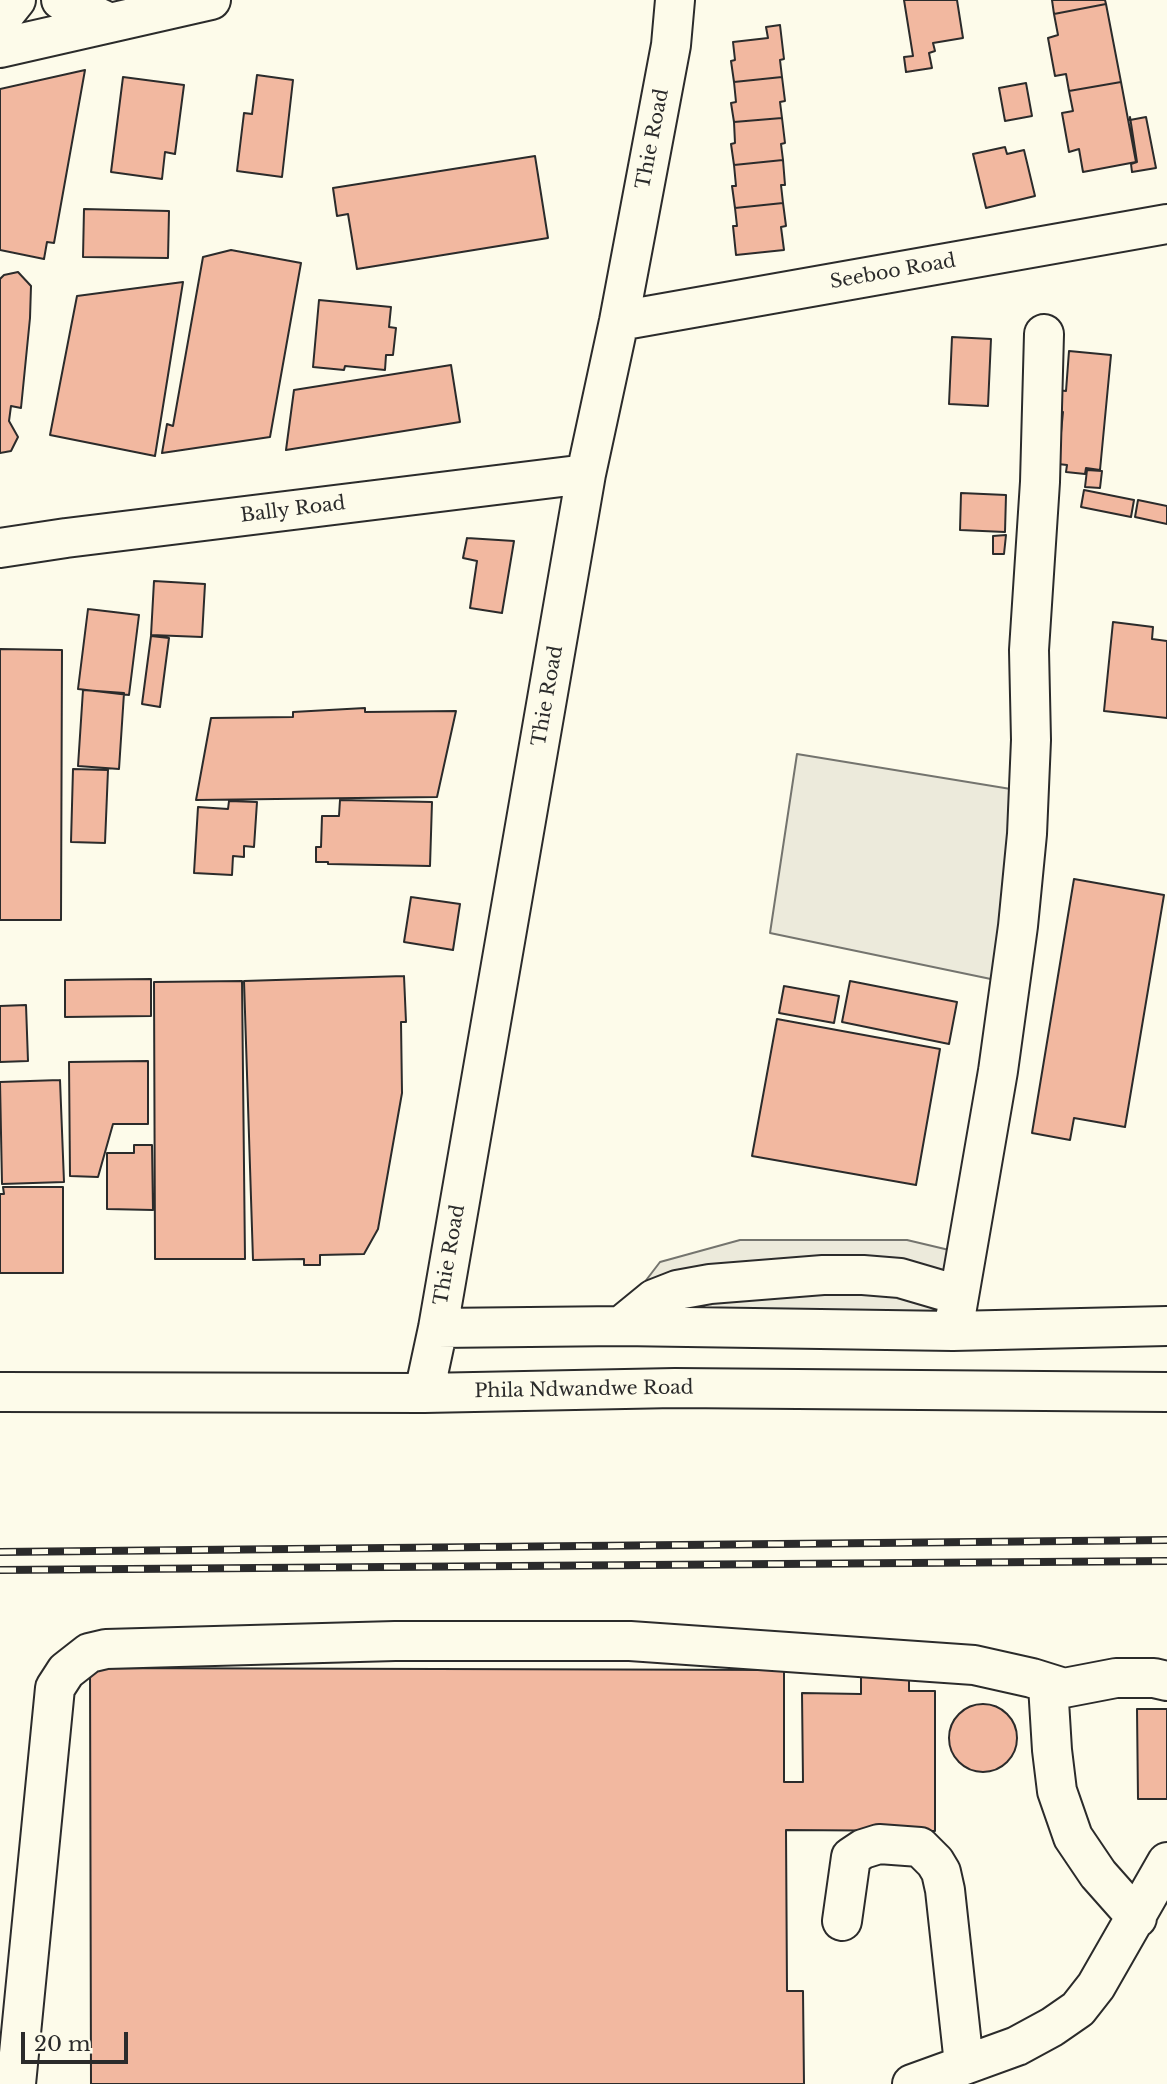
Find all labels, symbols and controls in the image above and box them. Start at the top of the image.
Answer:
street label: Thie Road [632,87,674,191]
street label: Seeboo Road [828,250,958,294]
street label: Bally Road [239,492,347,528]
street label: Thie Road [528,644,568,748]
street label: Thie Road [430,1203,470,1307]
street label: Phila Ndwandwe Road [474,1377,694,1403]
scale bar [24,2018,131,2062]
text: 20 m [34,2031,91,2057]

